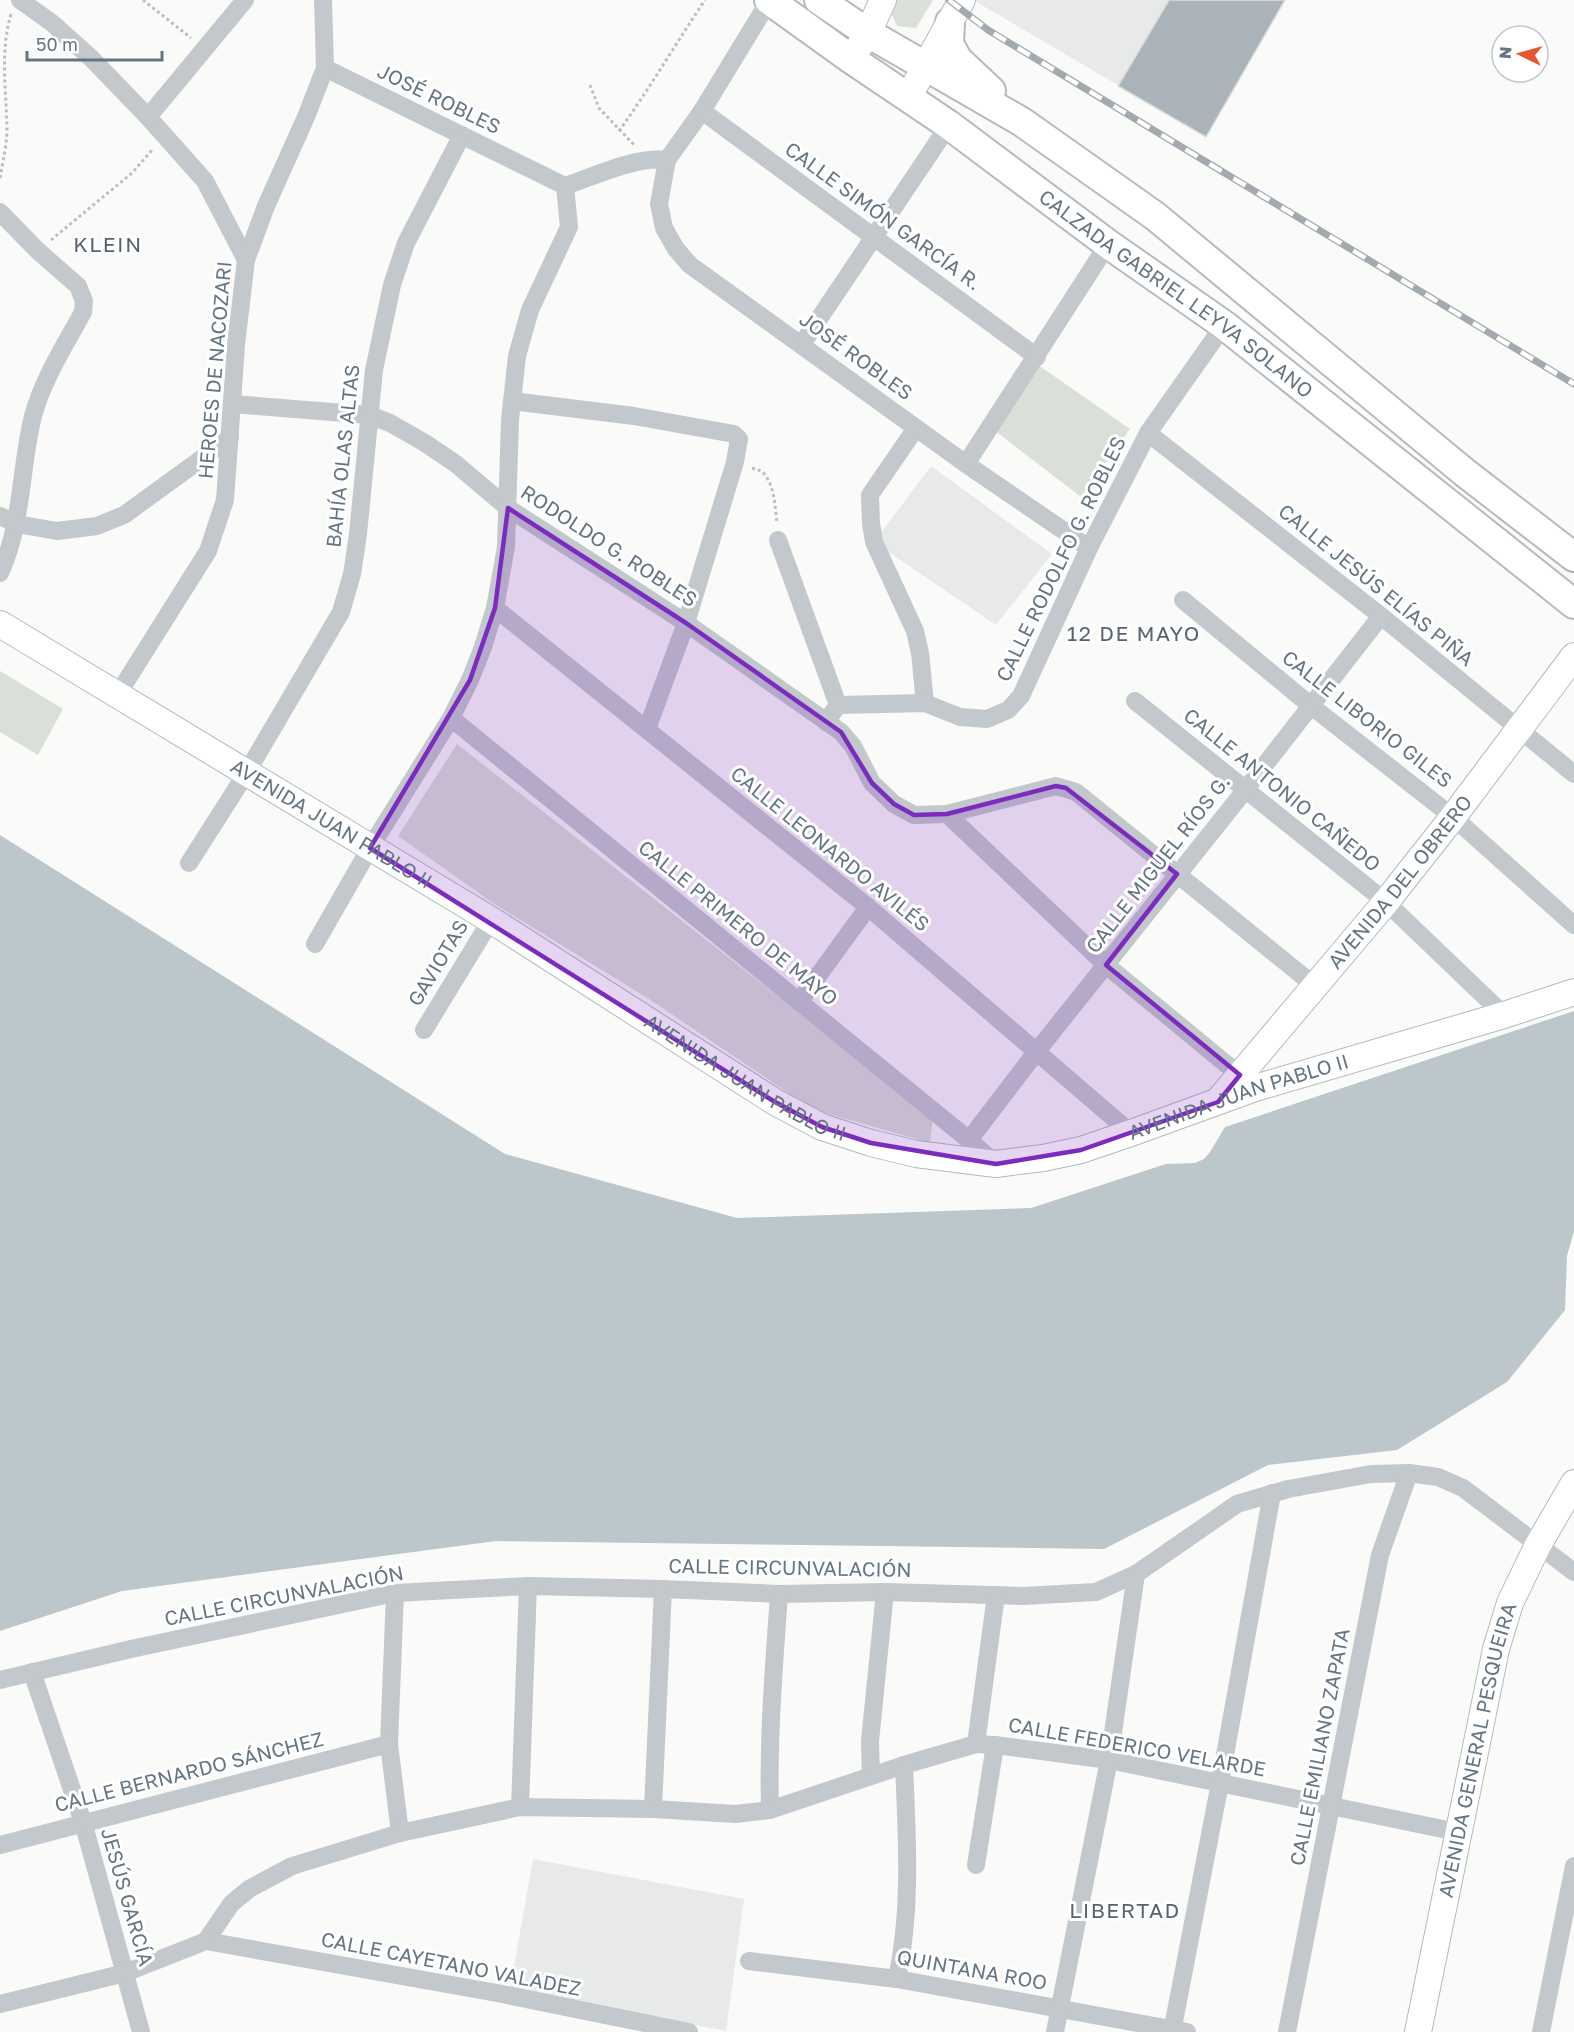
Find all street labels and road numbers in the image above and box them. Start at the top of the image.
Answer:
street label: JOSÉ ROBLES [374,58,505,138]
street label: CALLE SIMÓN GARCÍA R. [781,136,986,294]
street label: CALZADA GABRIEL LEYVA SOLANO [1035,184,1318,402]
street label: HEROES DE NACOZARI [193,260,235,480]
street label: JOSÉ ROBLES [795,306,918,404]
street label: BAHÍA OLAS ALTAS [320,363,364,549]
street label: CALLE RODOLFO G. ROBLES [990,432,1130,685]
street label: RODOLDO G. ROBLES [517,479,702,611]
street label: CALLE JESÚS ELÍAS PIÑA [1274,498,1479,670]
street label: CALLE LIBORIO GILES [1278,644,1457,792]
street label: CALLE ANTONIO CAÑEDO [1179,702,1386,876]
street label: AVENIDA JUAN PABLO II [227,753,437,893]
street label: CALLE LEONARDO AVILÉS [726,761,935,936]
street label: CALLE MIGUEL RÍOS G. [1080,769,1234,957]
street label: AVENIDA DEL OBRERO [1322,790,1476,973]
street label: CALLE PRIMERO DE MAYO [634,834,843,1010]
street label: GAVIOTAS [402,915,472,1010]
street label: AVENIDA JUAN PABLO II [640,1009,849,1145]
street label: AVENIDA JUAN PABLO II [1125,1048,1351,1144]
street label: CALLE CIRCUNVALACIÓN [668,1553,912,1581]
street label: CALLE CIRCUNVALACIÓN [162,1560,406,1630]
street label: AVENIDA GENERAL PESQUEIRA [1433,1600,1520,1899]
street label: CALLE EMILIANO ZAPATA [1284,1626,1354,1868]
street label: CALLE FEDERICO VELARDE [1007,1712,1268,1780]
street label: CALLE BERNARDO SÁNCHEZ [52,1726,326,1816]
street label: JESÚS GARCÍA [97,1825,159,1969]
street label: CALLE CAYETANO VALADEZ [319,1926,583,2000]
street label: QUINTANA ROO [895,1944,1049,1994]

